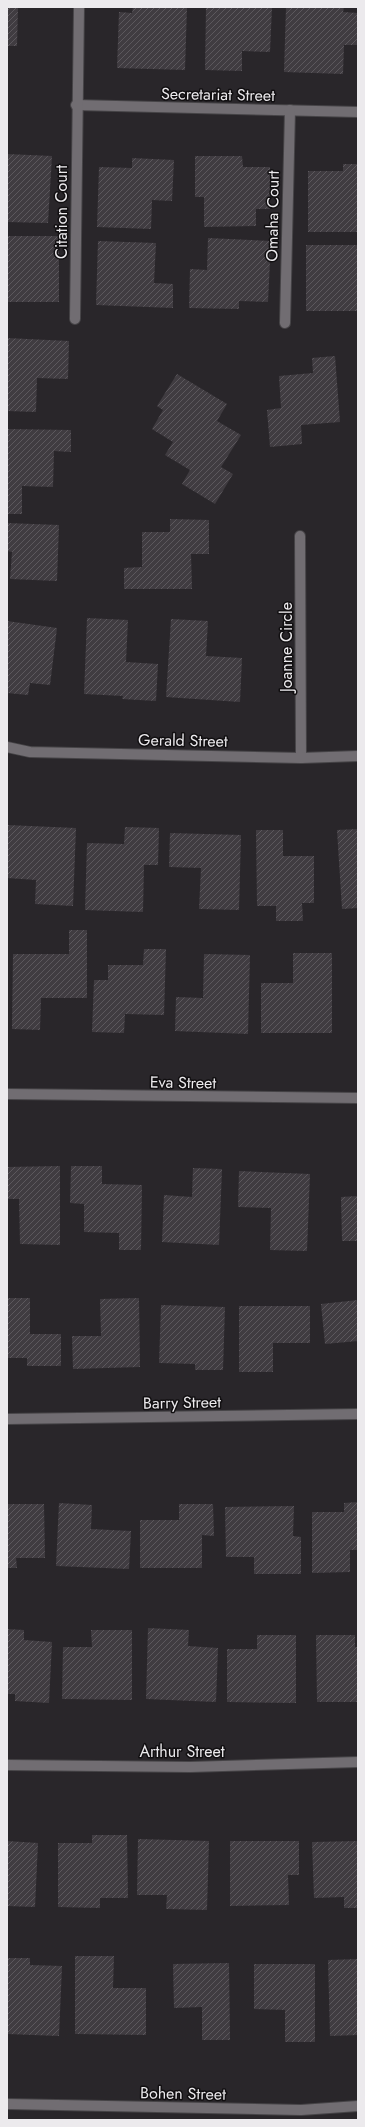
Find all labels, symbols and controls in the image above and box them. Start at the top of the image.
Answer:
street label: Secretariat Street [161,82,275,107]
street label: Citation Court [50,165,73,259]
street label: Omaha Court [260,170,285,262]
street label: Joanne Circle [275,602,298,694]
street label: Gerald Street [138,728,228,753]
street label: Eva Street [150,1070,217,1095]
street label: Barry Street [143,1390,221,1415]
street label: Arthur Street [139,1740,225,1763]
street label: Bohen Street [140,2081,226,2106]

